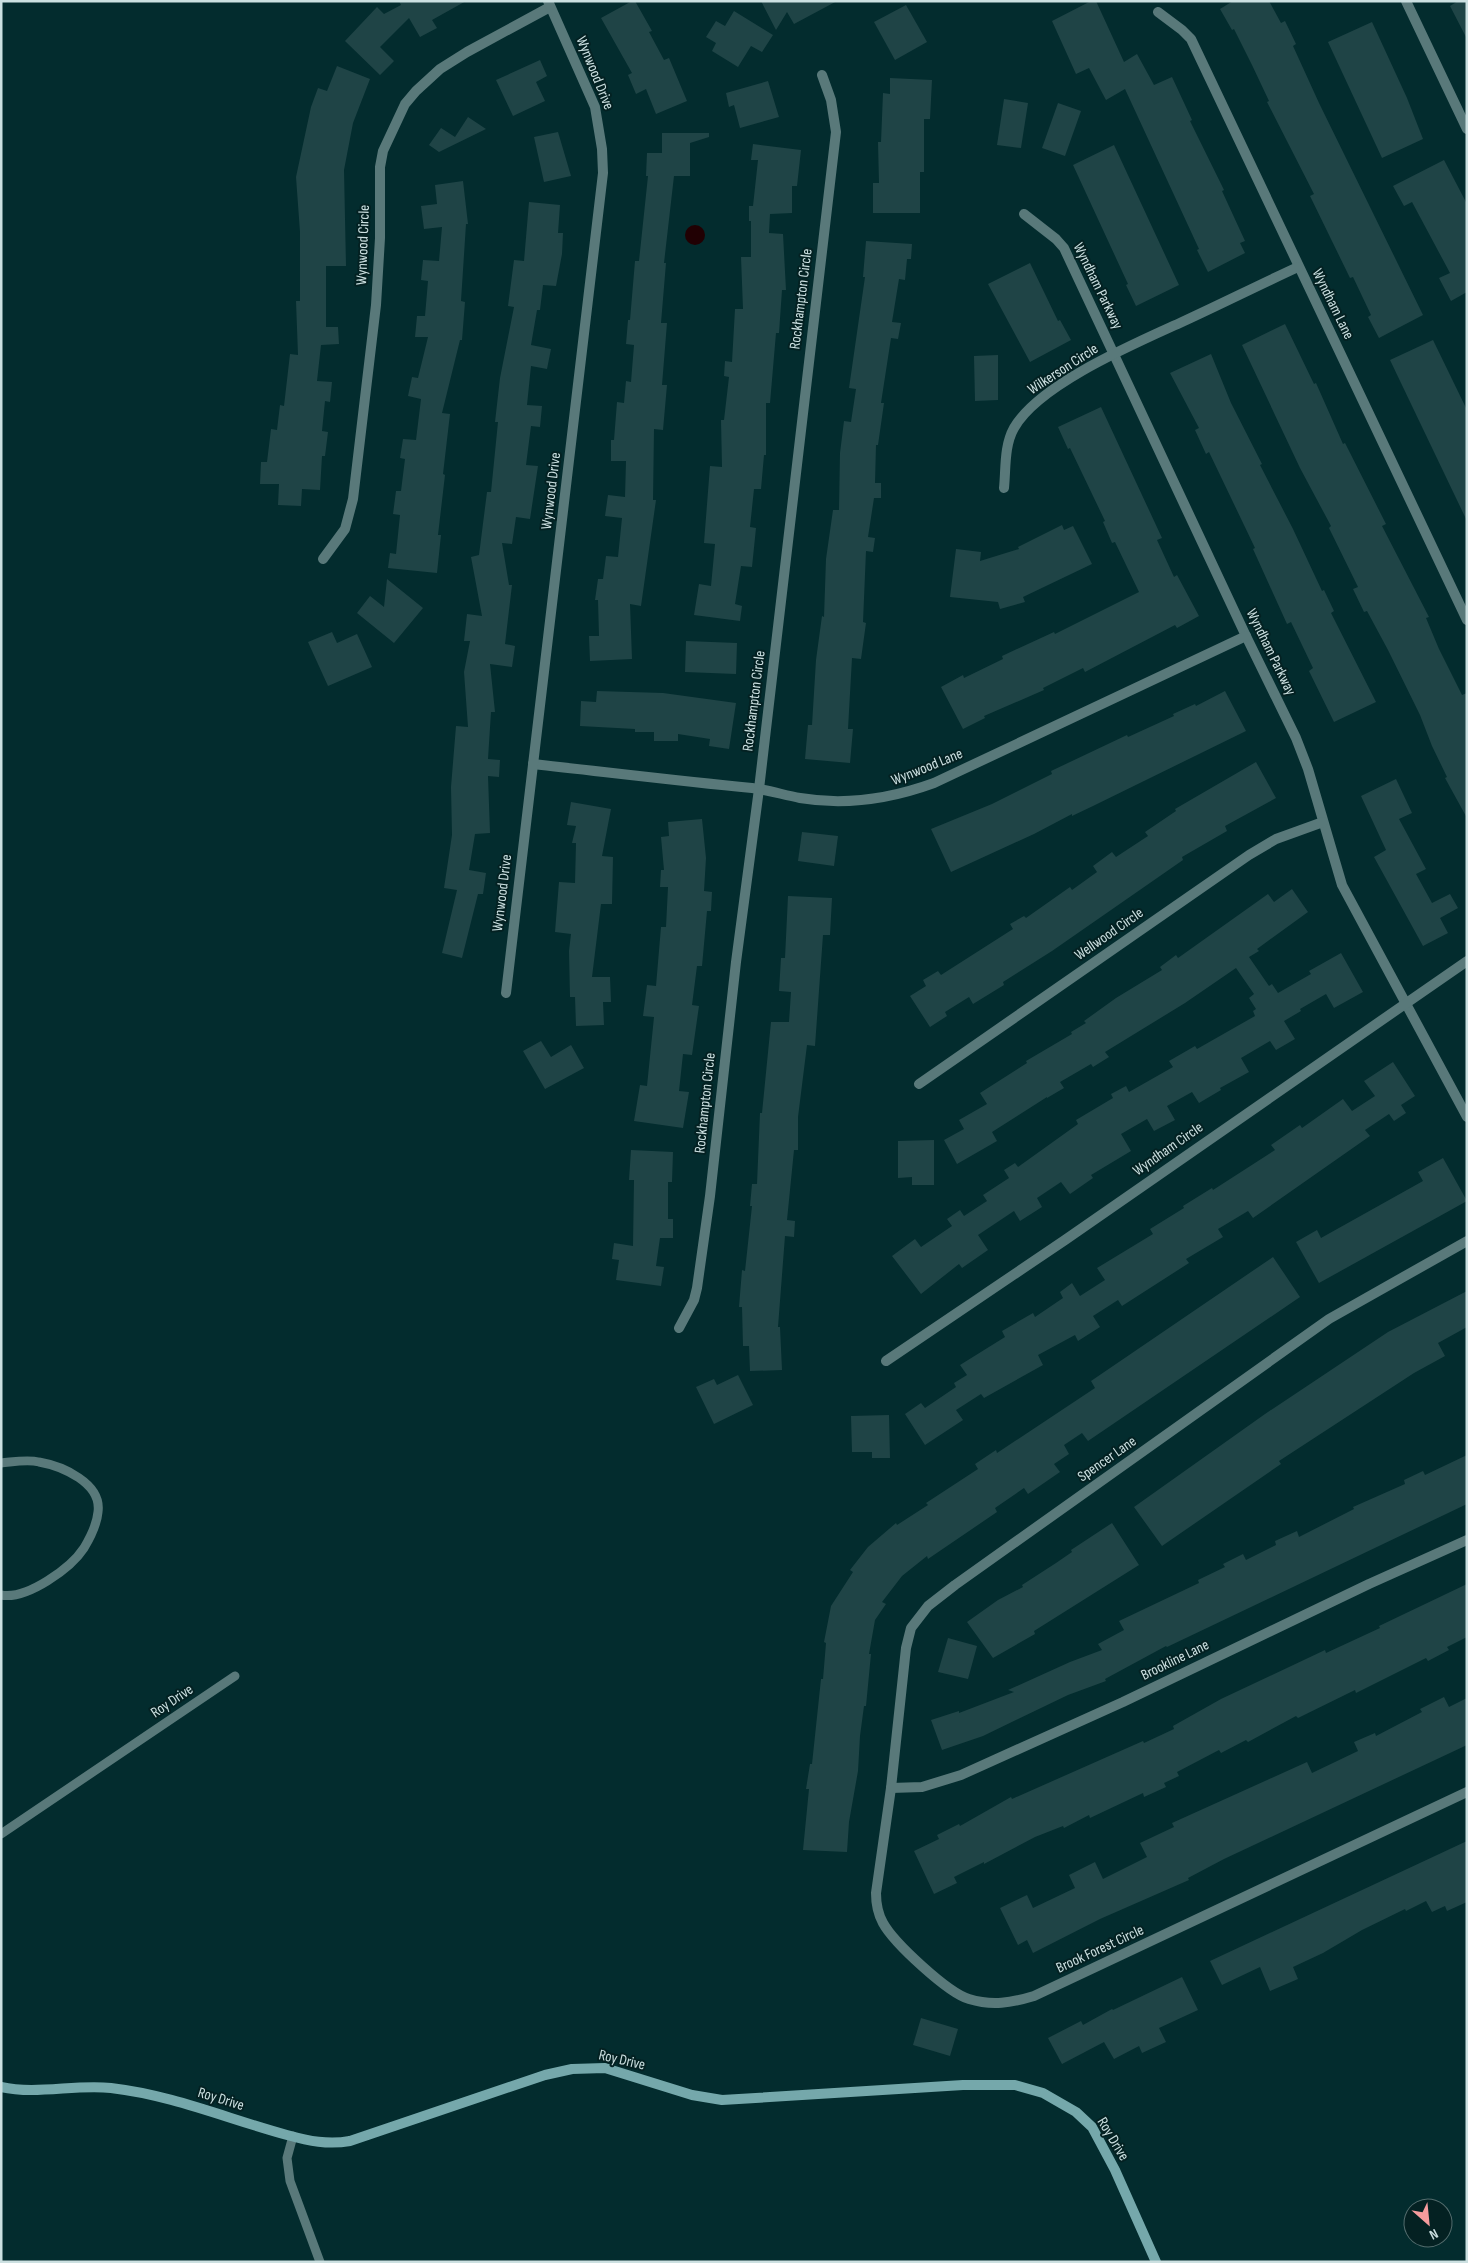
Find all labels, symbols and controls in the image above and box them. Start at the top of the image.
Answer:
street label: Wynwood Drive [572,34,618,112]
street label: Wynwood Circle [352,205,374,285]
street label: Wyndham Parkway [1069,240,1127,333]
street label: Rockhampton Circle [785,248,817,350]
street label: Wyndham Lane [1308,266,1358,342]
street label: Wilkerson Circle [1024,339,1102,399]
street label: Wynwood Drive [537,451,565,531]
street label: Wyndham Parkway [1242,606,1300,699]
street label: Rockhampton Circle [738,650,770,752]
street label: Wynwood Lane [889,744,965,790]
street label: Wynwood Drive [488,853,516,933]
street label: Wellwood Circle [1071,903,1147,965]
street label: Rockhampton Circle [690,1052,720,1154]
street label: Wyndham Circle [1129,1118,1207,1180]
street label: Spencer Lane [1074,1432,1140,1486]
street label: Brookline Lane [1138,1635,1212,1685]
street label: Roy Drive [147,1680,197,1722]
street label: Brook Forest Circle [1053,1920,1147,1978]
street label: Roy Drive [597,2045,647,2075]
street label: Roy Drive [196,2083,246,2115]
street label: Roy Drive [1093,2114,1133,2164]
north arrow [1403,2198,1453,2248]
text: N [1426,2225,1441,2243]

